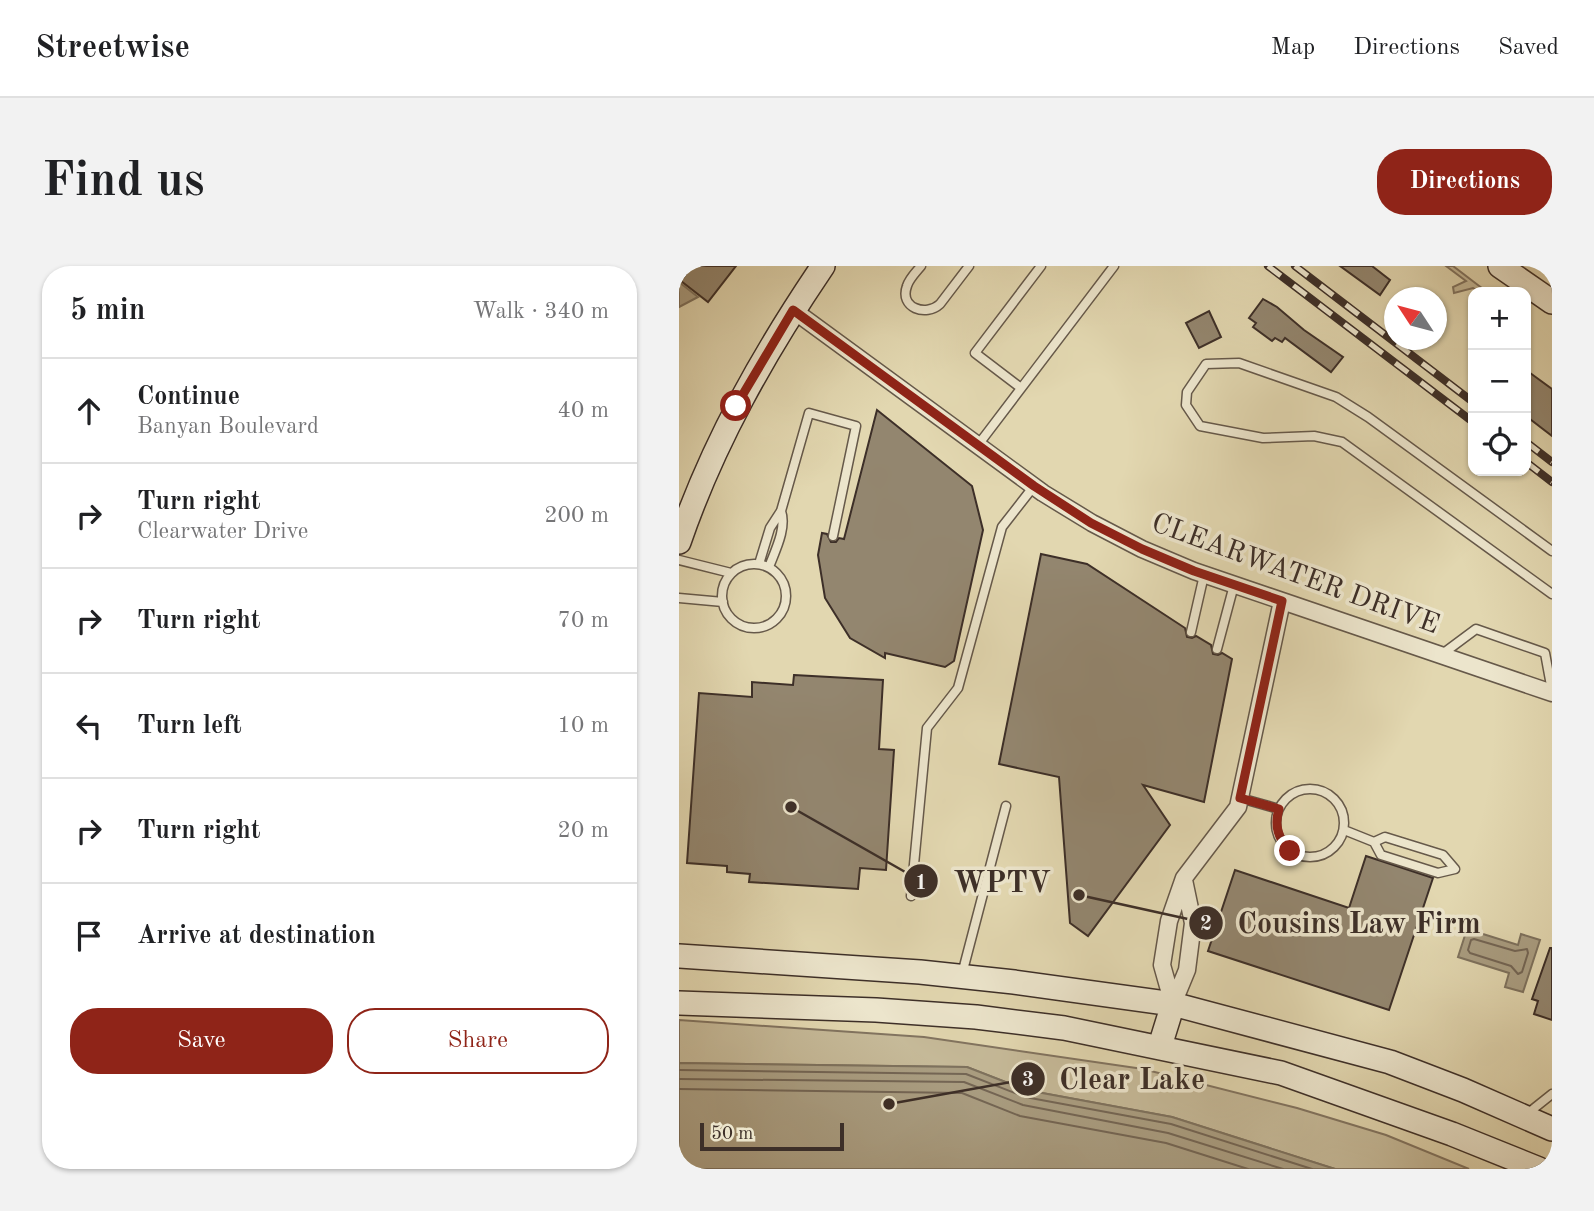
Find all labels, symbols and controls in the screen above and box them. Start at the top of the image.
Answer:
text: Streetwise [35,32,190,65]
text: Map [1271,36,1315,60]
text: Directions [1353,36,1460,60]
text: Saved [1498,36,1559,60]
button: Directions [1377,149,1552,215]
text: Find us [42,158,205,207]
north arrow [1384,287,1447,350]
map controls [1468,287,1531,476]
button: + [1468,287,1531,350]
text: 5 min [70,296,145,326]
text: Walk · 340 m [473,300,609,323]
button: − [1468,350,1531,413]
text: Continue [137,384,240,410]
route start [720,390,751,421]
icon: ahead [70,392,108,430]
text: 40 m [558,399,609,422]
button: locate [1468,413,1531,476]
text: Banyan Boulevard [137,415,319,438]
text: Turn right [137,489,260,515]
icon: right [70,497,108,535]
text: 200 m [544,504,609,527]
street label: CLEARWATER DRIVE [1147,510,1443,640]
text: Clearwater Drive [137,520,308,543]
icon: right [70,602,108,640]
text: Turn right [137,608,260,634]
text: 70 m [558,609,609,632]
icon: left [70,707,108,745]
text: Turn left [137,713,242,739]
text: 10 m [558,714,609,737]
icon: right [70,812,108,850]
text: Turn right [137,818,260,844]
text: 20 m [558,819,609,842]
route end [1274,835,1305,866]
callout: WPTV [904,856,1065,907]
text: WPTV [953,869,1051,899]
text: 1 [915,873,927,894]
callout: Cousins Law Firm [1189,897,1495,948]
text: Cousins Law Firm [1237,910,1481,940]
text: 2 [1200,914,1212,935]
icon: arrive [70,917,108,955]
text: Arrive at destination [137,923,376,949]
button: Save [70,1008,333,1074]
button: Share [347,1008,609,1074]
callout: Clear Lake [1010,1053,1219,1104]
text: Clear Lake [1059,1066,1205,1096]
text: 3 [1022,1070,1034,1091]
scale bar [700,1120,843,1152]
text: 50 m [711,1125,753,1144]

